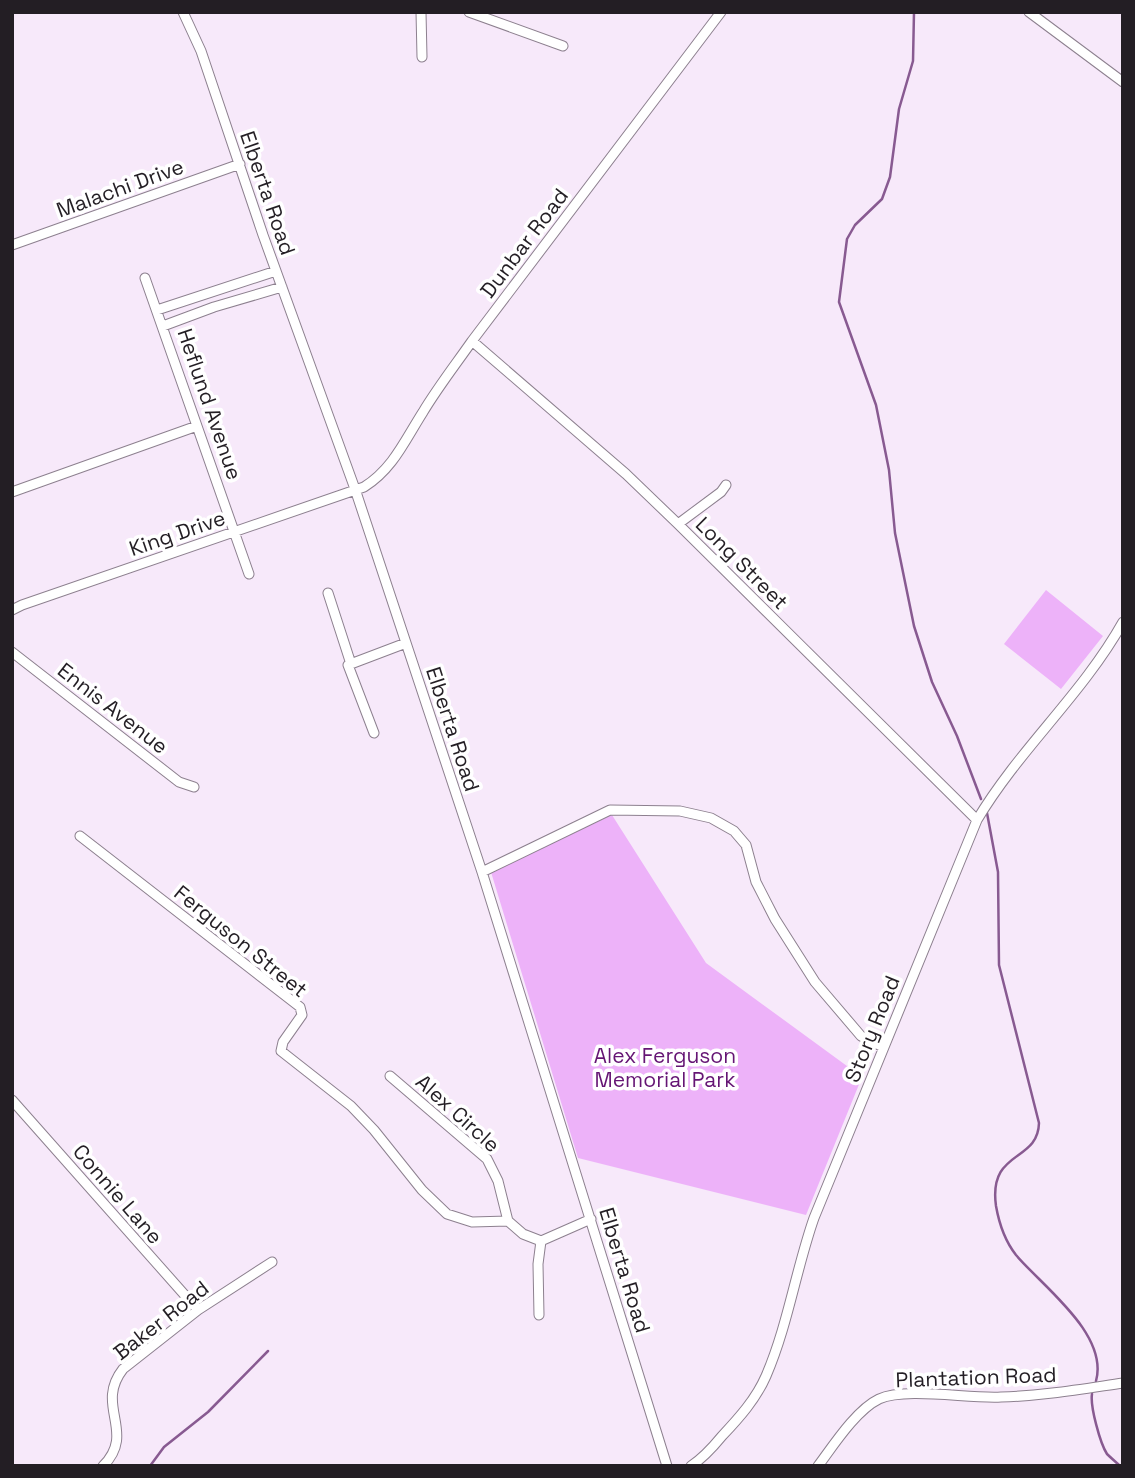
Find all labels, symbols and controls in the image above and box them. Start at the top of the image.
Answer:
street label: Elberta Road [234,127,302,259]
street label: Malachi Drive [53,152,187,224]
street label: Dunbar Road [474,183,574,303]
street label: Heflund Avenue [171,325,249,483]
street label: King Drive [125,504,229,562]
street label: Long Street [690,511,794,615]
street label: Ennis Avenue [52,656,174,760]
street label: Elberta Road [420,663,486,795]
street label: Ferguson Street [169,879,313,1003]
street label: Story Road [838,972,906,1086]
park label: Alex Ferguson Memorial Park [594,1042,736,1093]
street label: Alex Circle [410,1068,506,1158]
street label: Connie Lane [67,1138,169,1250]
street label: Elberta Road [593,1204,657,1336]
street label: Baker Road [108,1274,214,1366]
street label: Plantation Road [895,1361,1057,1393]

